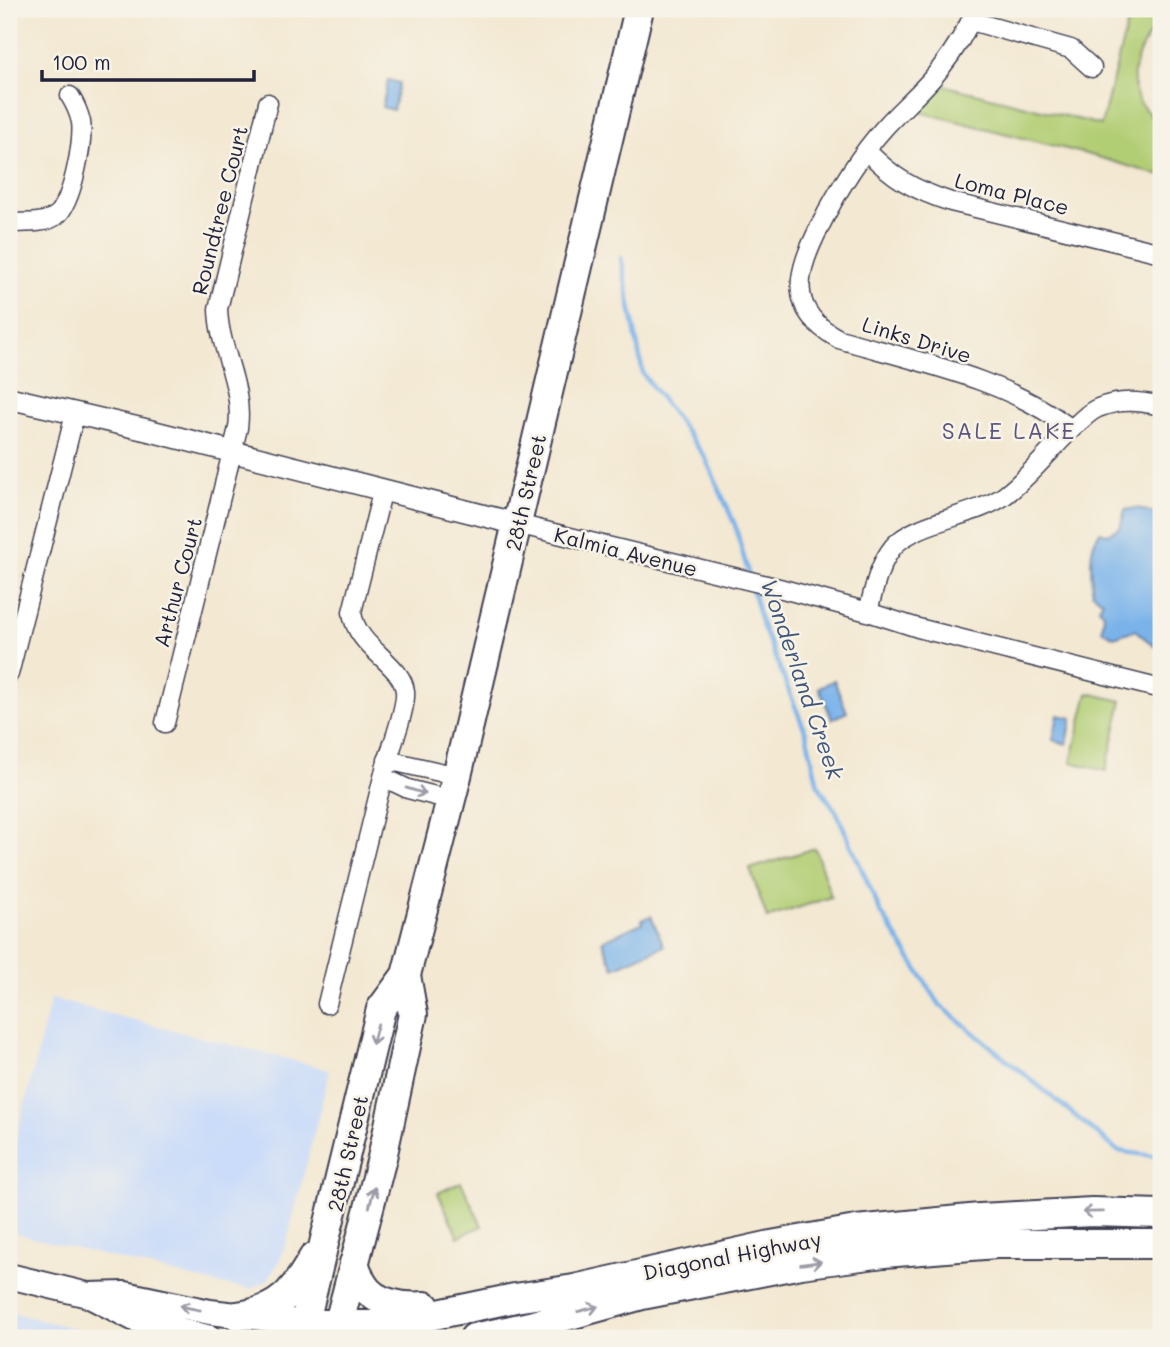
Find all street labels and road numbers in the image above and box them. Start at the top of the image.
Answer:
street label: Roundtree Court [185,123,253,297]
street label: Loma Place [952,166,1072,220]
street label: Links Drive [859,310,975,368]
street label: 28th Street [498,431,552,553]
street label: Arthur Court [147,514,207,650]
street label: Kalmia Avenue [552,520,700,582]
street label: 28th Street [320,1092,374,1214]
street label: Diagonal Highway [641,1224,823,1286]

